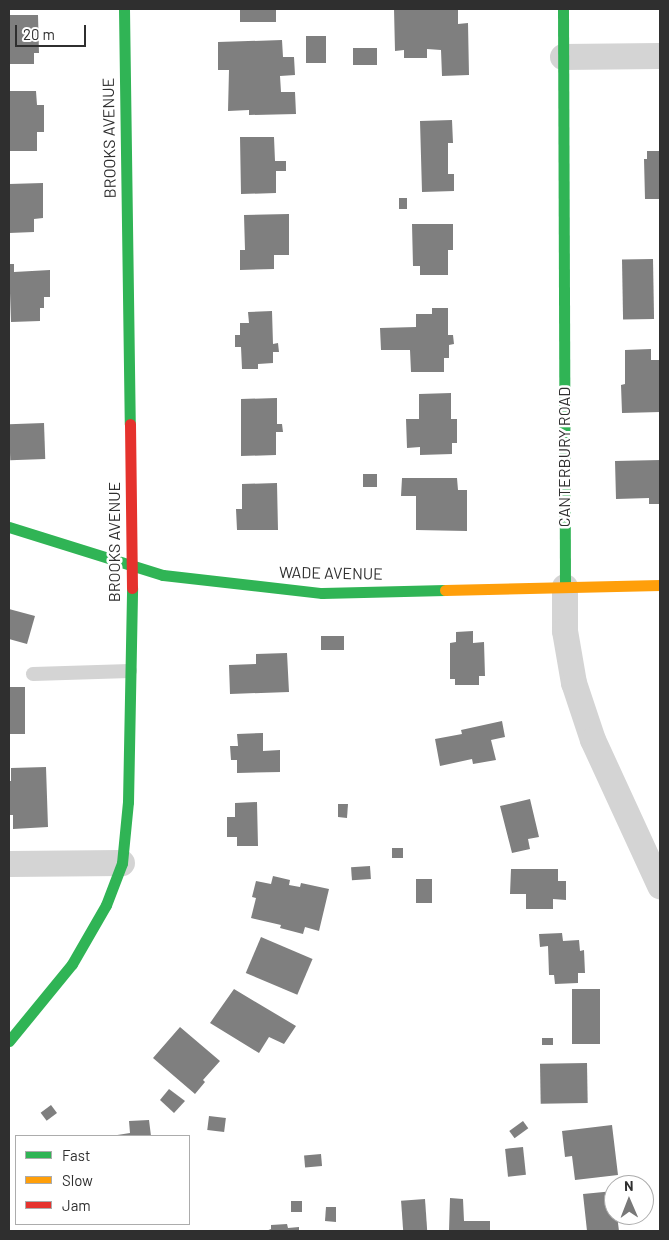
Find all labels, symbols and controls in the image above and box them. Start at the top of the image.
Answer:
scale bar [18,15,89,47]
text: 20 m [23,25,55,43]
street label: BROOKS AVENUE [98,78,120,198]
street label: CANTERBURY ROAD [554,387,574,527]
street label: BROOKS AVENUE [104,482,124,602]
street label: WADE AVENUE [279,562,383,584]
legend [15,1135,190,1225]
text: Fast [62,1146,90,1164]
text: Slow [62,1171,93,1189]
north arrow [604,1175,654,1225]
text: N [624,1177,634,1194]
text: Jam [62,1196,91,1214]

